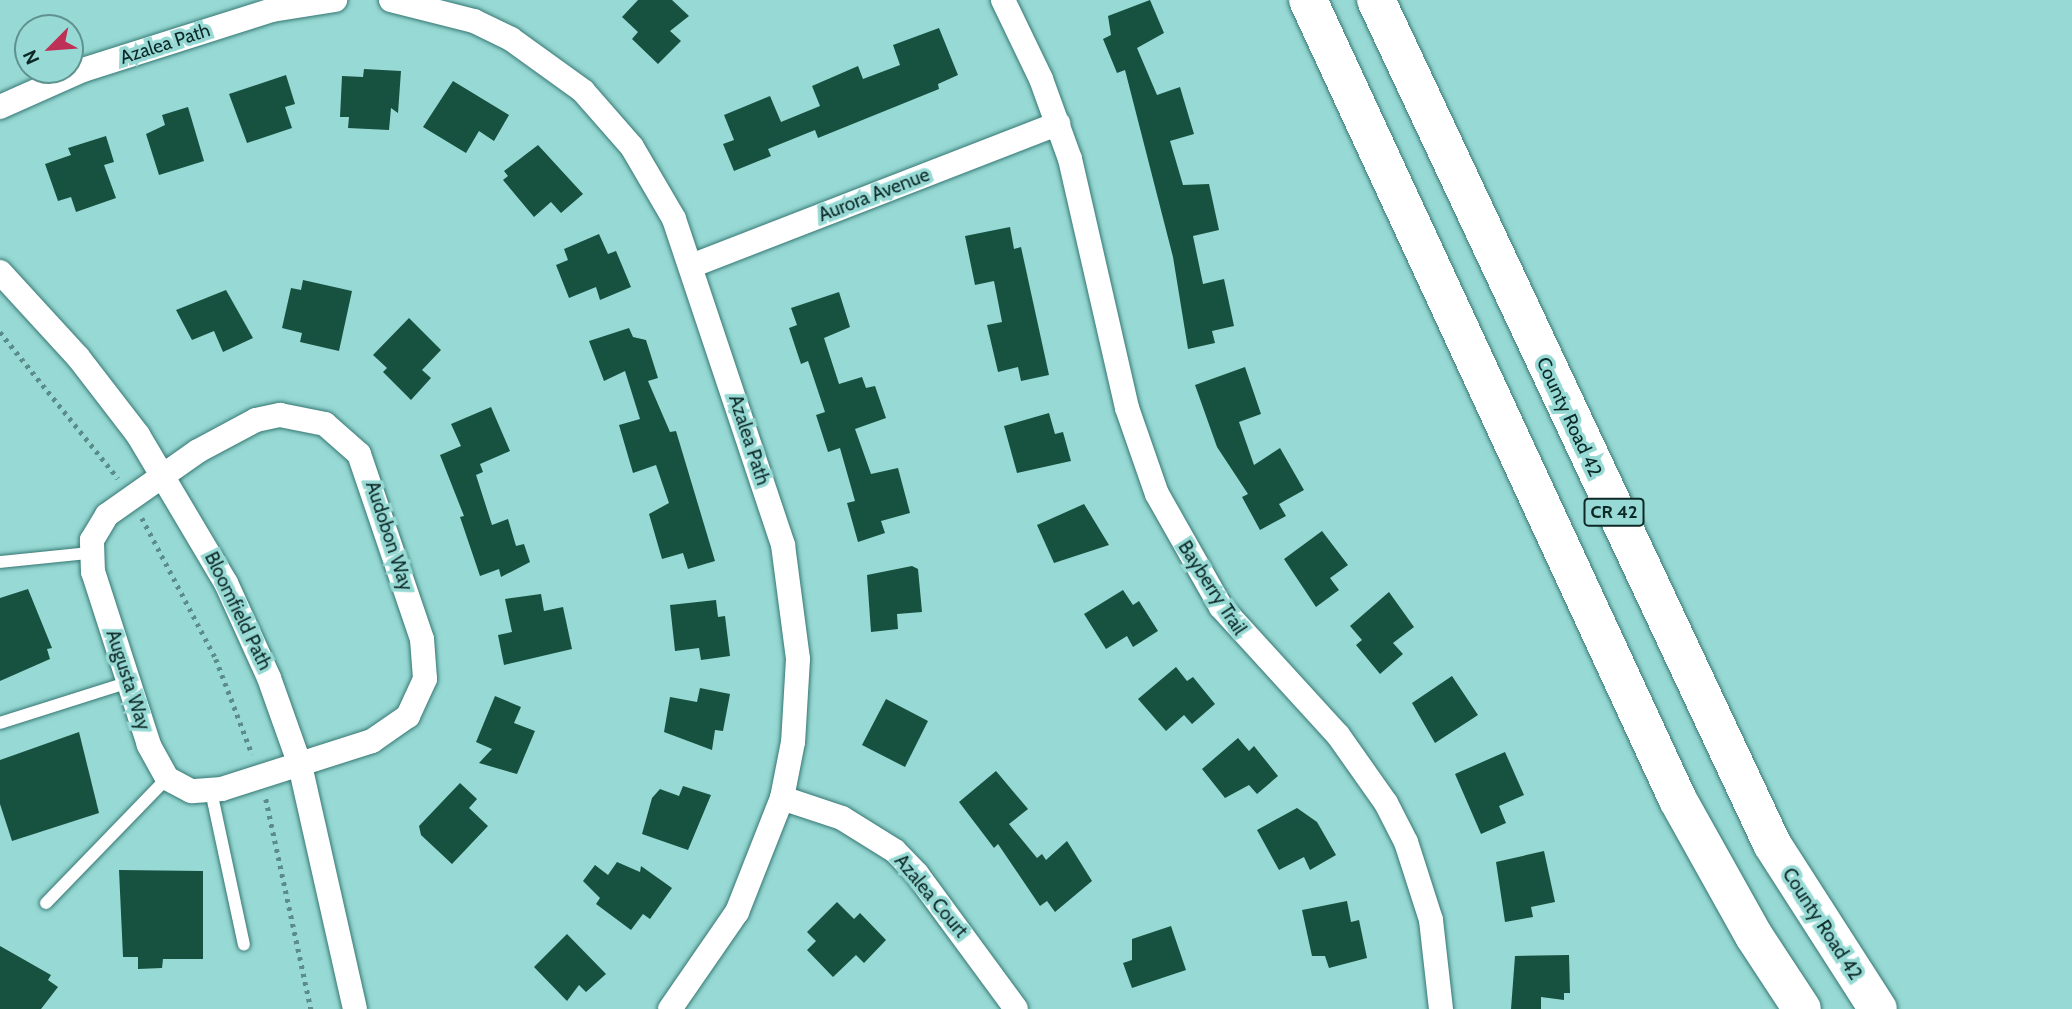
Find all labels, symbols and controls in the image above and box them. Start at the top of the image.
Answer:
north arrow [14,14,84,84]
street label: Azalea Path [117,19,213,69]
text: N [18,46,45,68]
street label: Aurora Avenue [815,163,933,227]
street label: County Road 42 [1531,354,1607,480]
street label: Azalea Path [724,392,774,488]
street label: Audobon Way [361,478,417,594]
road number: CR 42 [1582,498,1646,526]
street label: Bayberry Trail [1173,537,1251,639]
street label: Bloomfield Path [200,548,276,674]
street label: Augusta Way [101,627,155,733]
street label: Azalea Court [890,850,972,942]
street label: County Road 42 [1777,864,1867,984]

